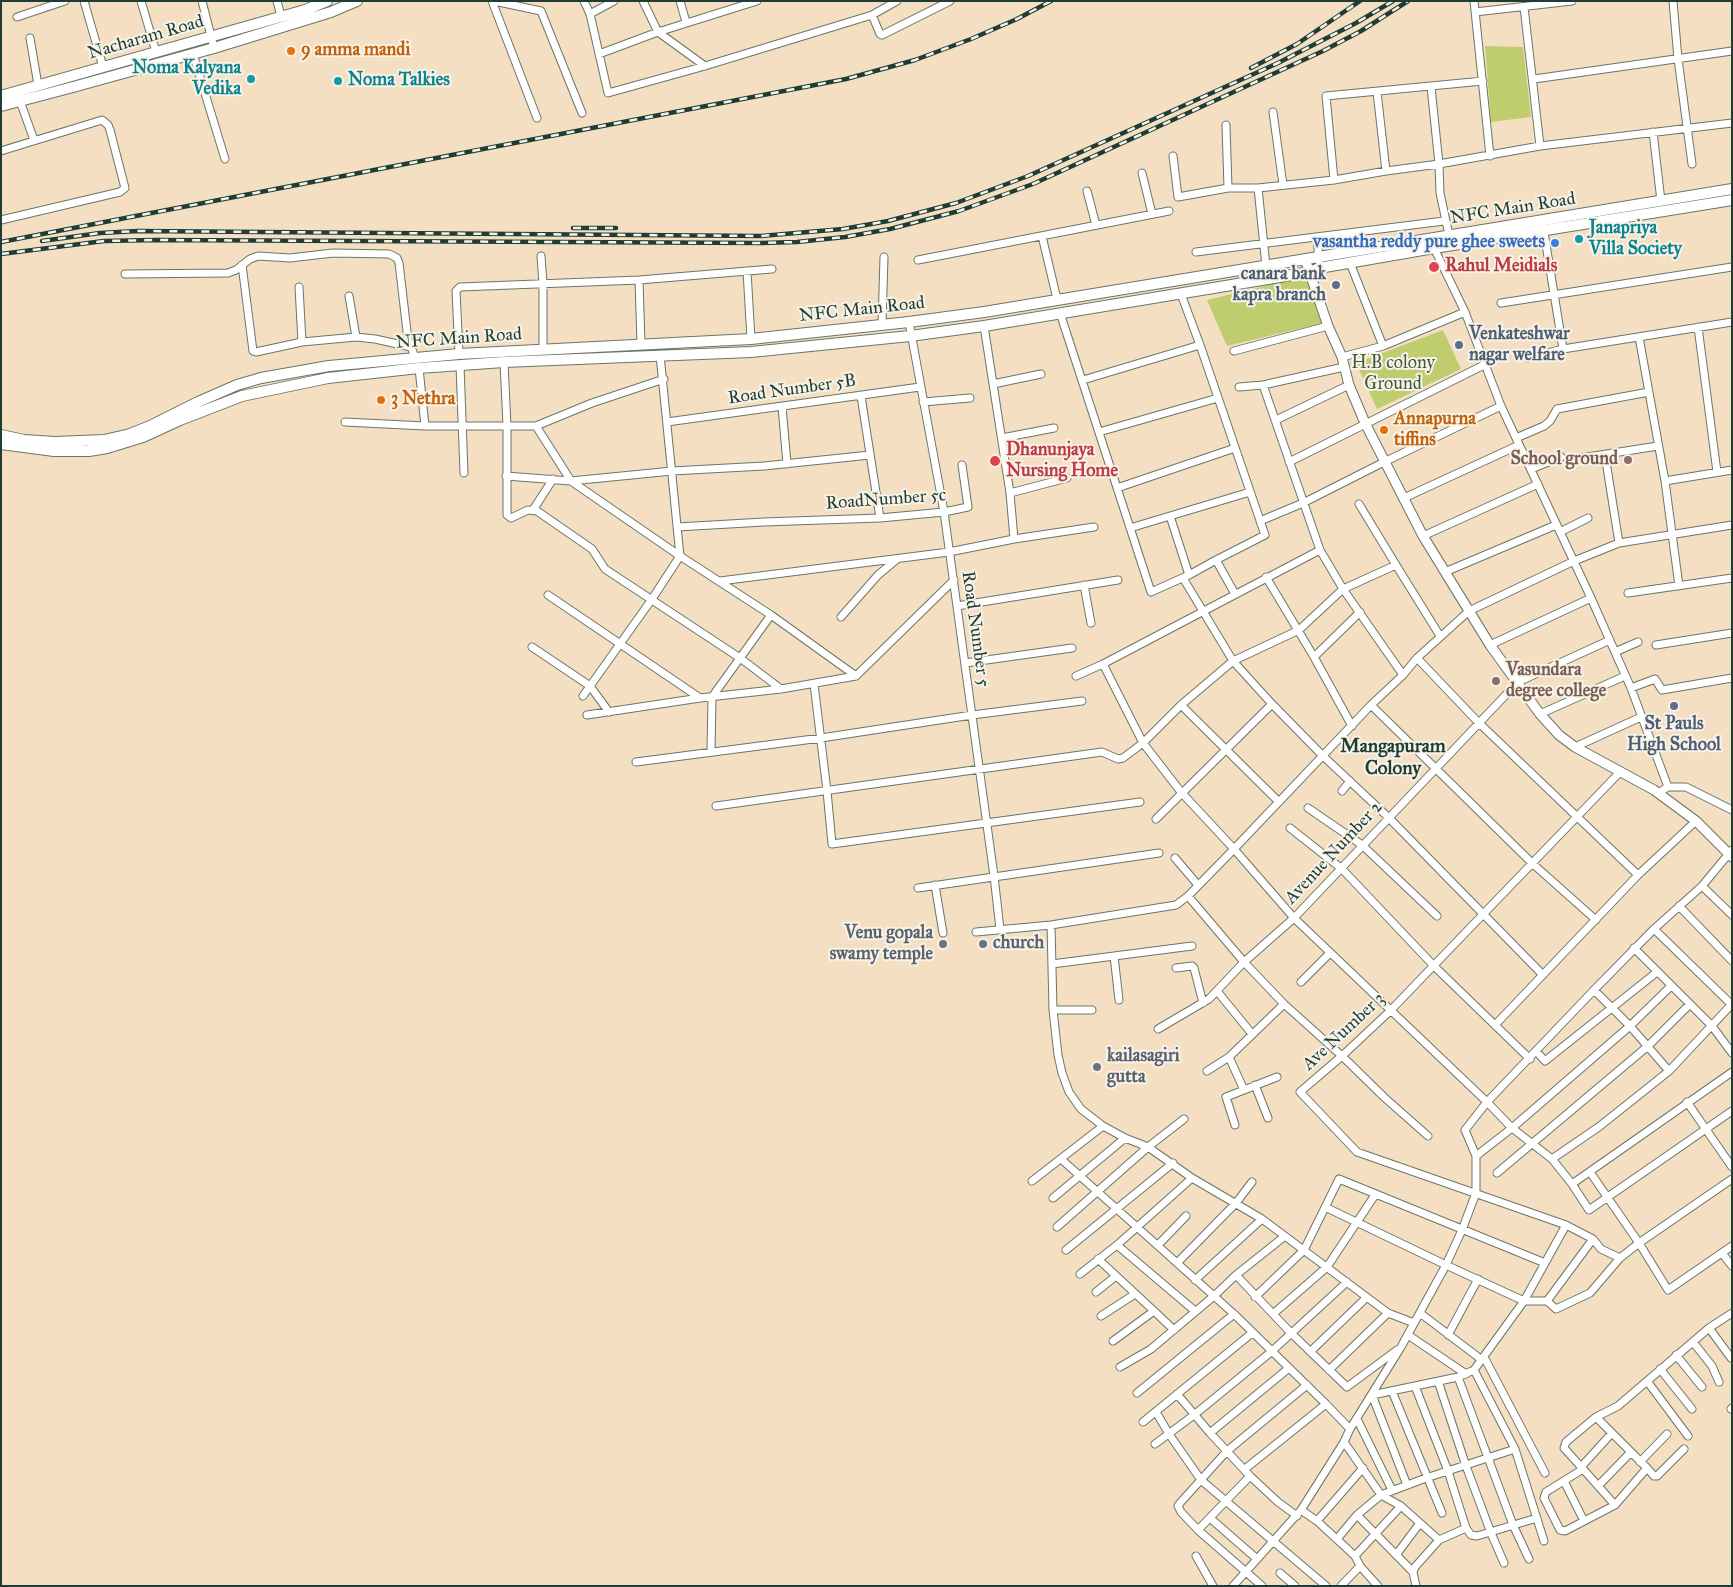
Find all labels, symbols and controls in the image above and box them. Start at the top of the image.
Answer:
street label: Nacharam Road [86,11,206,65]
place label: 9 amma mandi [301,40,410,62]
marker: 9 amma mandi [285,45,297,57]
place label: Noma Kalyana Vedika [132,58,241,100]
place label: Noma Talkies [348,70,450,92]
marker: Noma Kalyana Vedika [245,73,257,85]
marker: Noma Talkies [332,75,344,87]
street label: NFC Main Road [1449,188,1577,230]
place label: Janapriya Villa Society [1589,218,1682,260]
place label: vasantha reddy pure ghee sweets [1313,232,1545,254]
marker: Janapriya Villa Society [1573,233,1585,245]
marker: vasantha reddy pure ghee sweets [1549,237,1561,249]
place label: Rahul Meidials [1445,256,1557,278]
marker: Rahul Meidials [1427,260,1441,274]
place label: canara bank kapra branch [1233,264,1326,306]
marker: canara bank kapra branch [1330,279,1342,291]
street label: NFC Main Road [798,293,926,327]
street label: NFC Main Road [395,324,523,354]
place label: Venkateshwar nagar welfare [1469,324,1570,366]
marker: Venkateshwar nagar welfare [1453,339,1465,351]
park label: H.B colony Ground [1351,353,1435,396]
street label: Road Number 5B [727,370,857,410]
place label: 3 Nethra [391,389,455,411]
marker: 3 Nethra [375,394,387,406]
place label: Annapurna tiffins [1394,409,1476,452]
marker: Annapurna tiffins [1378,424,1390,436]
place label: Dhanunjaya Nursing Home [1006,440,1118,482]
place label: School ground [1510,449,1618,471]
marker: Dhanunjaya Nursing Home [988,454,1002,468]
marker: School ground [1622,454,1634,466]
street label: RoadNumber 5c [825,485,947,515]
street label: Road Number 5 [956,570,994,688]
place label: Vasundara degree college [1506,660,1606,702]
marker: Vasundara degree college [1490,675,1502,687]
marker: St Pauls High School [1668,700,1680,712]
place label: St Pauls High School [1627,714,1721,756]
district label: Mangapuram Colony [1340,736,1446,780]
street label: Avenue Number 2 [1281,797,1387,909]
place label: Venu gopala swamy temple [830,923,933,966]
place label: church [993,933,1044,955]
marker: Venu gopala swamy temple [937,938,949,950]
marker: church [977,938,989,950]
street label: Ave Number 3 [1298,988,1390,1076]
place label: kailasagiri gutta [1107,1046,1180,1088]
marker: kailasagiri gutta [1091,1061,1103,1073]

